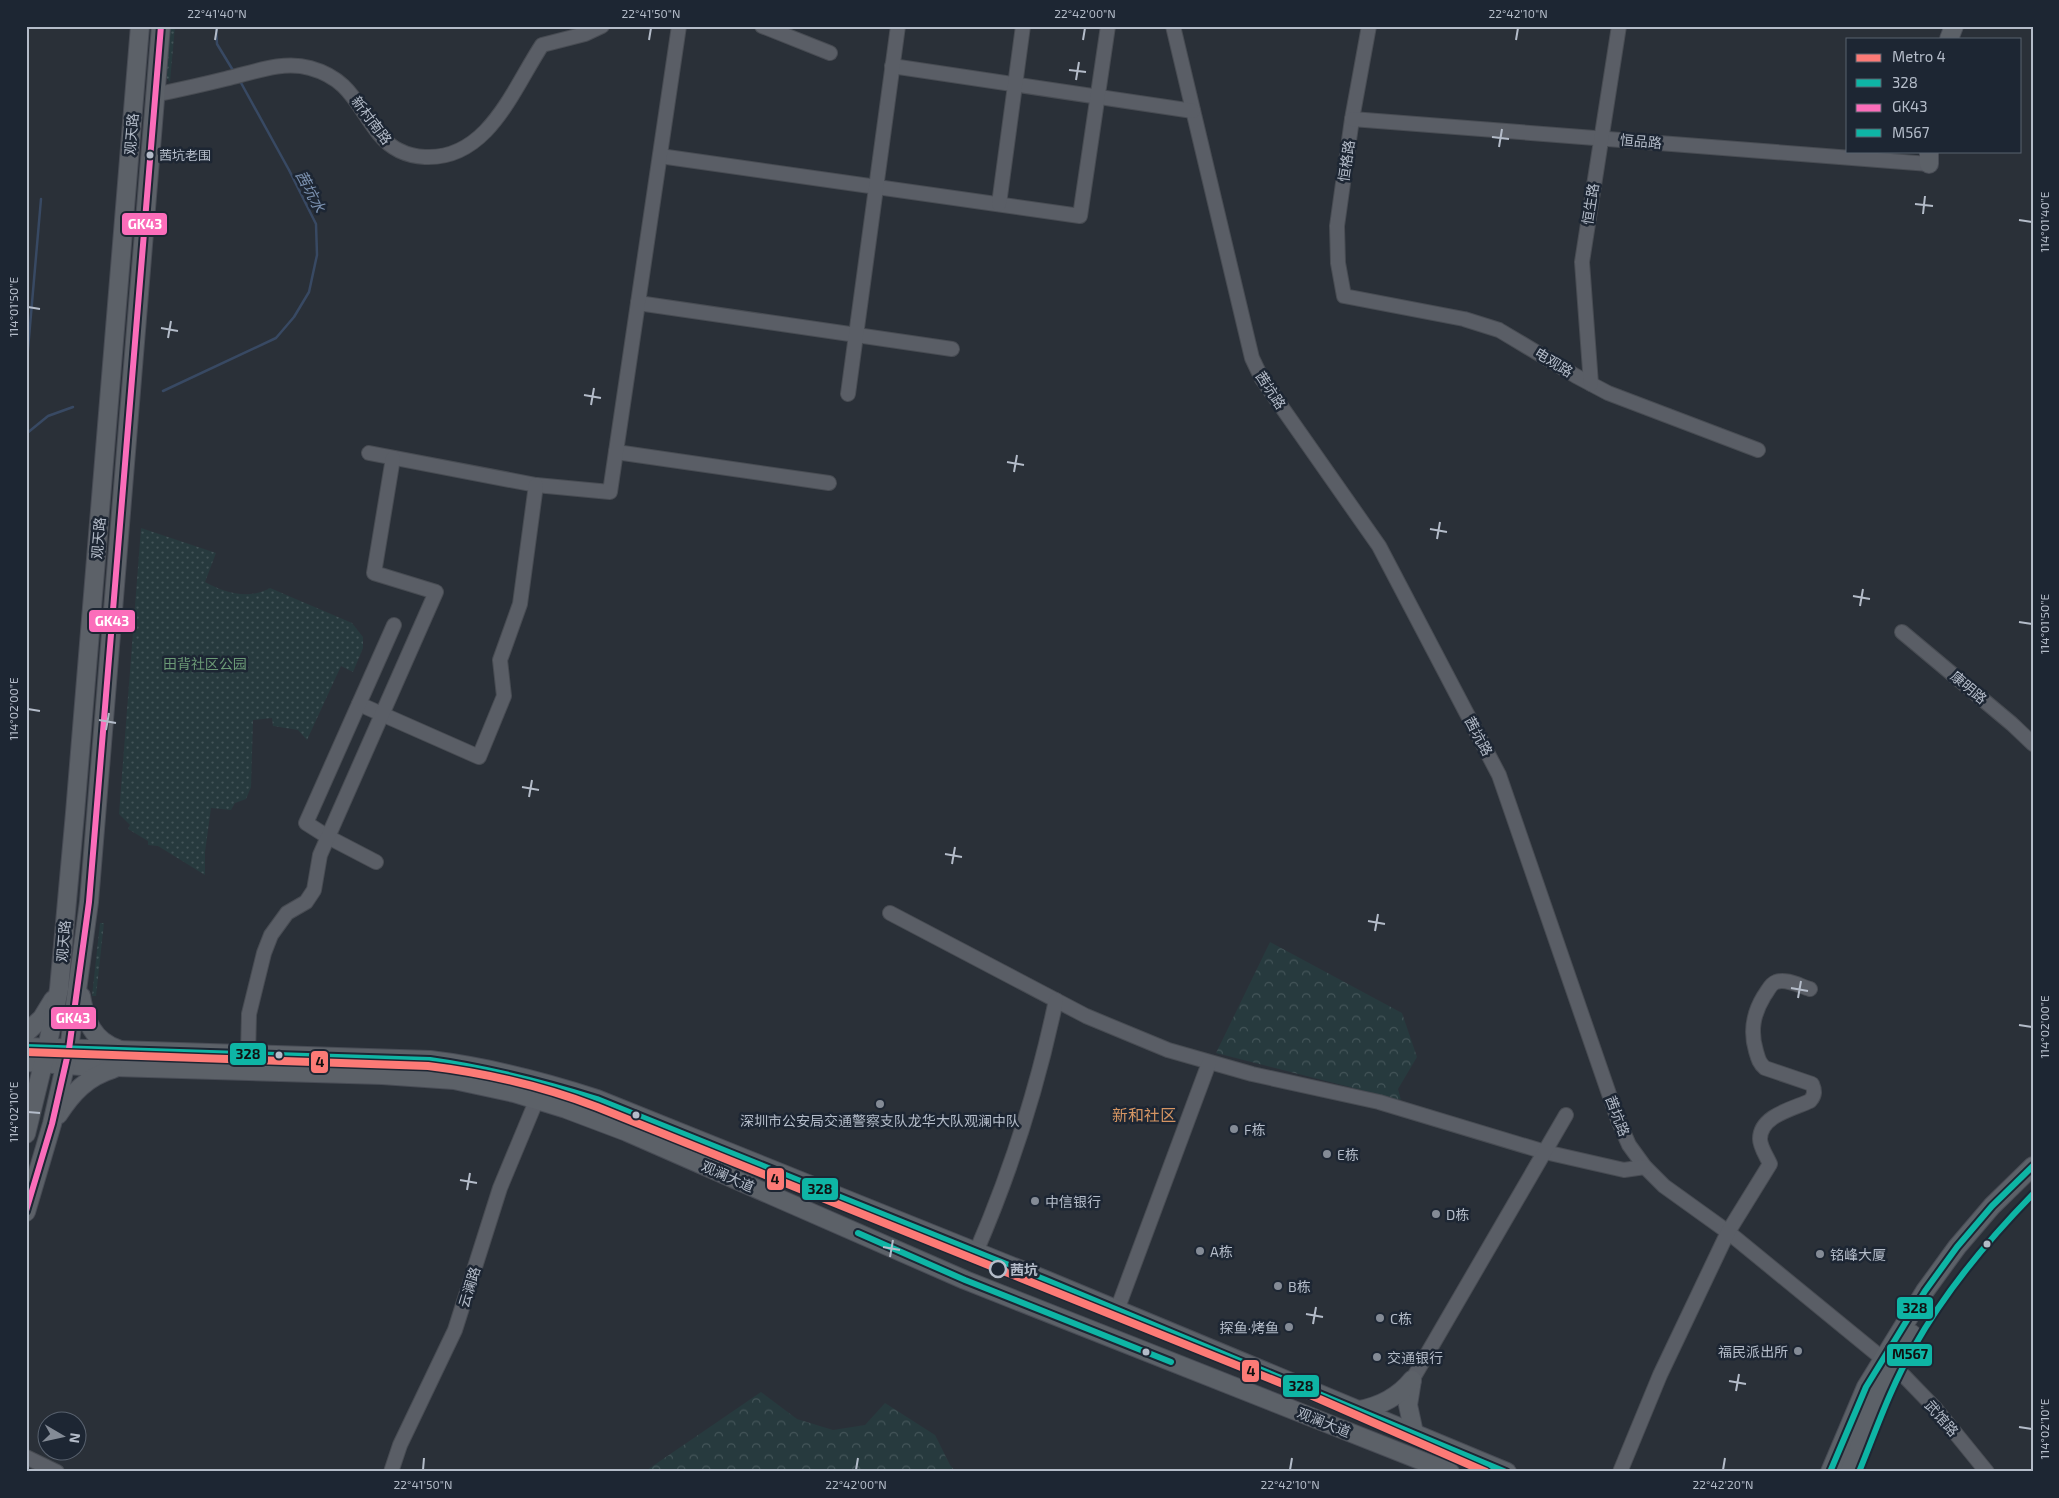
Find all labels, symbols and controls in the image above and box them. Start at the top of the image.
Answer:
text: 22°41'40"N [187,6,247,20]
text: 22°41'50"N [622,6,680,20]
text: 22°42'00"N [1054,6,1116,20]
text: 22°42'10"N [1488,6,1548,20]
legend [1846,38,2022,152]
text: Metro 4 [1892,47,1946,65]
text: 328 [1892,73,1918,91]
street label: 新村南路 [348,93,396,147]
text: GK43 [1892,97,1927,115]
street label: 观天路 [121,112,141,156]
text: M567 [1892,123,1930,141]
street label: 恒品路 [1619,131,1663,151]
street label: 恒格路 [1335,139,1357,183]
place label: 茜坑老围 [159,147,211,163]
marker: 茜坑老围 [145,150,155,160]
water label: 茜坑水 [292,167,330,216]
street label: 恒生路 [1578,182,1602,226]
text: 114°01'40"E [2037,191,2051,253]
line badge: GK43 [121,212,168,236]
text: GK43 [128,215,162,232]
text: 114°01'50"E [6,277,20,337]
street label: 电观路 [1532,344,1576,380]
street label: 茜坑路 [1252,368,1290,412]
street label: 观天路 [88,516,108,560]
text: 114°01'50"E [2037,594,2051,654]
line badge: GK43 [88,609,136,633]
text: GK43 [95,612,129,629]
park label: 田背社区公园 [163,655,247,672]
street label: 康明路 [1947,667,1991,707]
text: 114°02'00"E [6,677,20,741]
street label: 茜坑路 [1462,713,1496,759]
street label: 观天路 [53,919,73,963]
text: 114°02'00"E [2037,995,2051,1059]
line badge: GK43 [50,1006,97,1030]
text: GK43 [56,1009,90,1026]
line badge: 328 [229,1042,267,1066]
text: 328 [236,1045,260,1062]
unlabelled marker [274,1050,284,1060]
line badge: 4 [310,1050,329,1074]
text: 4 [316,1053,325,1070]
text: 114°02'10"E [6,1081,20,1142]
street label: 茜坑路 [1603,1093,1633,1139]
marker: 深圳市公安局交通警察支队龙华大队观澜中队 [874,1098,886,1110]
district label: 新和社区 [1112,1105,1176,1124]
unlabelled marker [631,1110,641,1120]
place label: 深圳市公安局交通警察支队龙华大队观澜中队 [740,1112,1020,1129]
place label: F栋 [1244,1121,1266,1138]
marker: F栋 [1228,1123,1240,1135]
place label: E栋 [1337,1146,1359,1163]
marker: E栋 [1321,1148,1333,1160]
street label: 观澜大道 [699,1157,757,1195]
line badge: 4 [766,1167,785,1191]
text: 4 [771,1170,780,1187]
line badge: 328 [801,1177,839,1201]
text: 328 [808,1180,832,1197]
place label: 中信银行 [1045,1193,1101,1210]
marker: 中信银行 [1029,1195,1041,1207]
place label: D栋 [1446,1206,1469,1223]
marker: D栋 [1430,1208,1442,1220]
unlabelled marker [1982,1239,1992,1249]
place label: A栋 [1210,1243,1233,1260]
marker: A栋 [1194,1245,1206,1257]
place label: 铭峰大厦 [1830,1246,1886,1263]
marker: 铭峰大厦 [1814,1248,1826,1260]
marker: 茜坑 [989,1260,1007,1278]
place label: 茜坑 [1010,1261,1038,1278]
street label: 云澜路 [455,1264,483,1310]
place label: B栋 [1288,1278,1311,1295]
marker: B栋 [1272,1280,1284,1292]
line badge: 328 [1896,1296,1934,1320]
text: 328 [1903,1299,1927,1316]
place label: C栋 [1390,1310,1412,1327]
marker: C栋 [1374,1312,1386,1324]
place label: 探鱼·烤鱼 [1220,1319,1279,1336]
marker: 探鱼·烤鱼 [1283,1321,1295,1333]
place label: 福民派出所 [1718,1343,1788,1360]
line badge: M567 [1886,1343,1933,1367]
marker: 福民派出所 [1792,1345,1804,1357]
text: M567 [1892,1345,1929,1362]
unlabelled marker [1141,1347,1151,1357]
place label: 交通银行 [1387,1349,1443,1366]
marker: 交通银行 [1371,1351,1383,1363]
line badge: 4 [1241,1359,1260,1383]
text: 4 [1247,1362,1256,1379]
line badge: 328 [1282,1374,1320,1398]
text: 328 [1289,1377,1313,1394]
street label: 武馆路 [1922,1397,1962,1439]
text: 114°02'10"E [2037,1398,2051,1459]
street label: 观澜大道 [1295,1404,1353,1440]
north arrow [38,1410,88,1460]
text: N [66,1432,85,1444]
text: 22°41'50"N [394,1477,452,1491]
text: 22°42'00"N [825,1477,887,1491]
text: 22°42'10"N [1260,1477,1320,1491]
text: 22°42'20"N [1692,1477,1754,1491]

